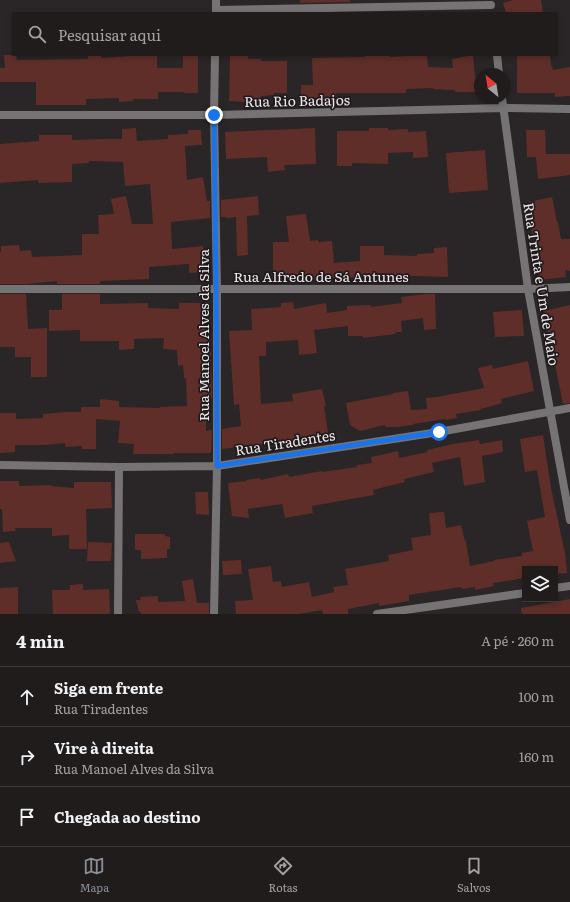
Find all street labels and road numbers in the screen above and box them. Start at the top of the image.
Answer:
street label: Rua Rio Badajos [244,89,350,111]
street label: Rua Trinta e Um de Maio [519,201,565,367]
street label: Rua Manoel Alves da Silva [193,248,213,421]
street label: Rua Alfredo de Sá Antunes [233,266,409,286]
street label: Rua Tiradentes [234,424,336,460]

